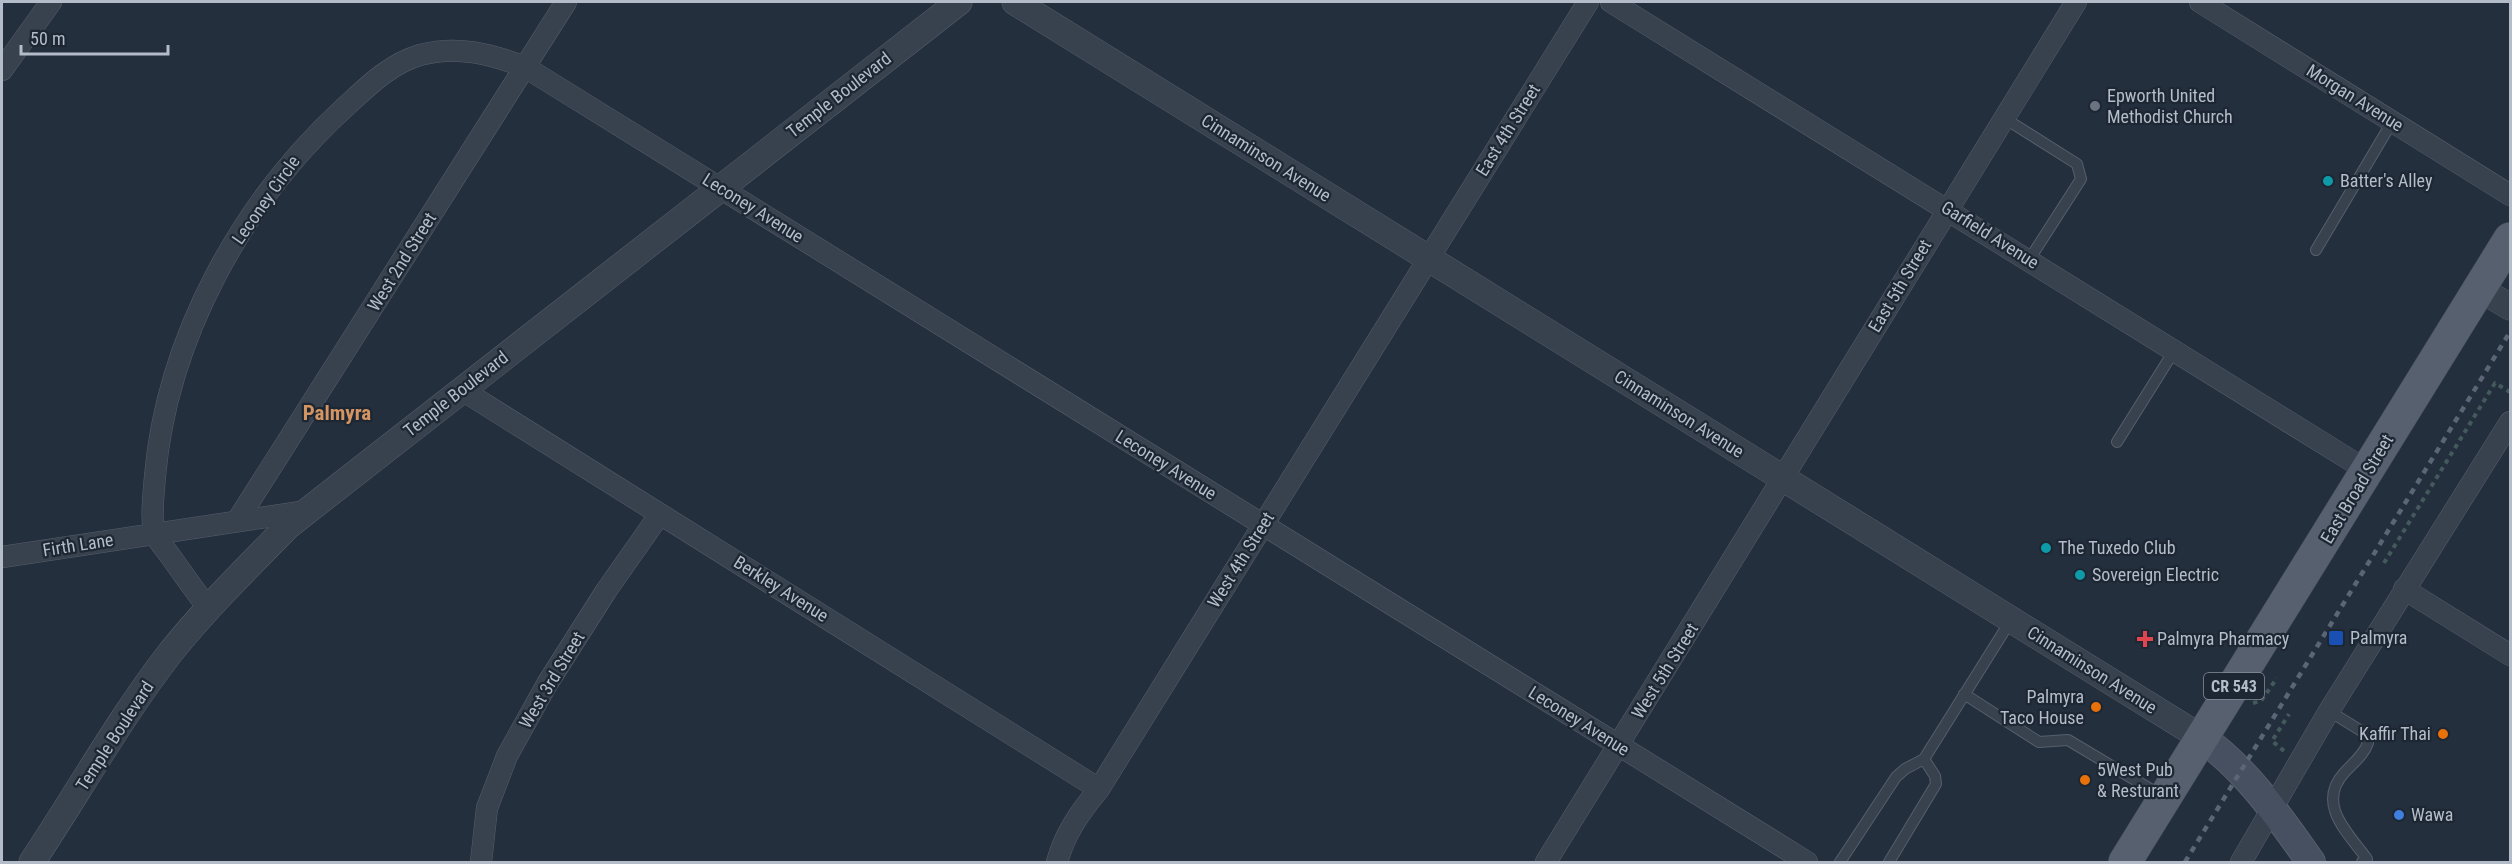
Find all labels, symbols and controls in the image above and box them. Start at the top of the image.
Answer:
scale bar [21,18,168,56]
text: 50 m [30,28,65,49]
street label: Temple Boulevard [782,47,895,142]
street label: Morgan Avenue [2303,59,2408,136]
street label: East 4th Street [1471,80,1544,180]
place label: Epworth United Methodist Church [2107,85,2233,127]
marker: Epworth United Methodist Church [2088,99,2102,113]
street label: Cinnaminson Avenue [1198,109,1335,206]
street label: Leconey Circle [227,151,304,248]
street label: Leconey Avenue [699,168,808,247]
place label: Batter's Alley [2340,170,2433,191]
marker: Batter's Alley [2321,174,2335,188]
street label: Garfield Avenue [1938,196,2043,273]
street label: West 2nd Street [363,209,440,315]
street label: East 5th Street [1864,236,1935,336]
street label: Temple Boulevard [399,346,512,441]
street label: Cinnaminson Avenue [1611,365,1748,462]
district label: Palmyra [303,401,371,425]
street label: Leconey Avenue [1112,425,1221,504]
street label: East Broad Street [2316,430,2397,547]
street label: West 4th Street [1203,508,1278,611]
street label: Firth Lane [41,529,115,560]
place label: The Tuxedo Club [2058,537,2176,558]
marker: The Tuxedo Club [2039,541,2053,555]
street label: Berkley Avenue [730,551,833,626]
place label: Sovereign Electric [2092,564,2219,585]
marker: Sovereign Electric [2073,568,2087,582]
street label: West 5th Street [1627,619,1702,722]
street label: Cinnaminson Avenue [2024,621,2161,718]
place label: Palmyra [2350,627,2407,648]
street label: West 3rd Street [515,628,589,732]
place label: Palmyra Pharmacy [2157,628,2290,649]
marker: Palmyra [2327,629,2345,647]
marker: Palmyra Pharmacy [2138,632,2152,646]
road number: CR 543 [2204,673,2264,699]
street label: Temple Boulevard [71,677,158,795]
street label: Leconey Avenue [1525,681,1634,760]
place label: Palmyra Taco House [2000,686,2084,728]
marker: Palmyra Taco House [2089,700,2103,714]
place label: Kaffir Thai [2359,723,2431,744]
marker: Kaffir Thai [2436,727,2450,741]
place label: 5West Pub & Resturant [2097,759,2179,801]
marker: 5West Pub & Resturant [2078,773,2092,787]
place label: Wawa [2411,804,2453,825]
marker: Wawa [2392,808,2406,822]

